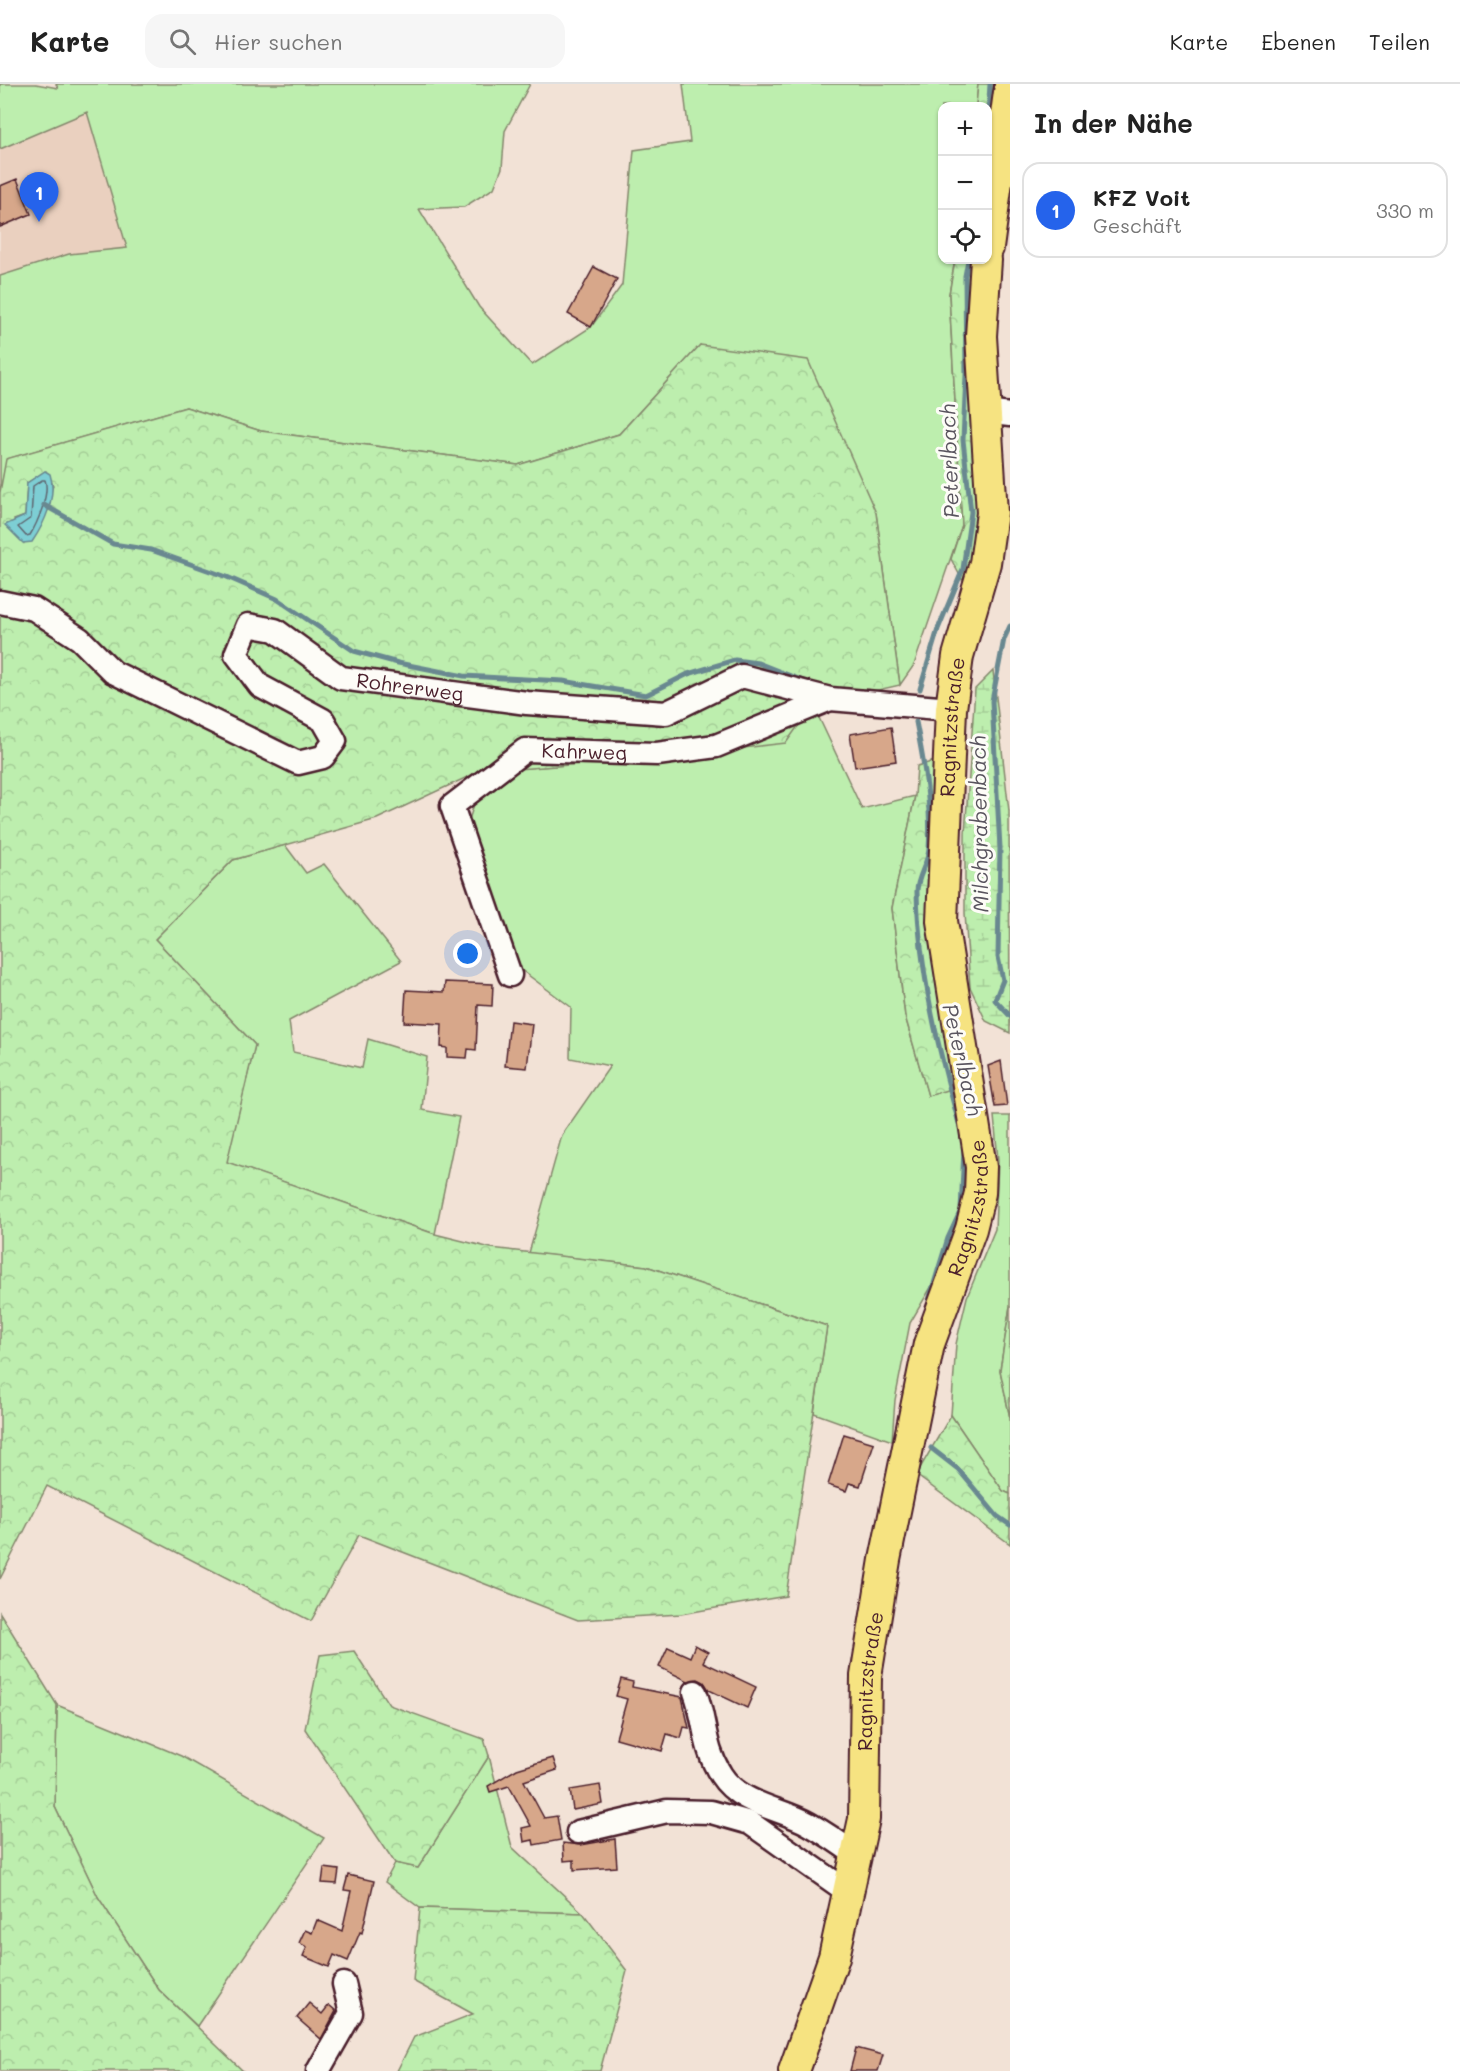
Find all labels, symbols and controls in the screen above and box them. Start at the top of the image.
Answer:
search box [145,14,565,68]
text: Karte [30,23,109,59]
icon: search [166,25,199,58]
text: Hier suchen [214,27,342,56]
text: Karte [1170,28,1228,55]
text: Ebenen [1261,28,1336,55]
text: Teilen [1369,28,1430,55]
map controls [938,102,992,264]
button: + [938,102,992,156]
text: In der Nähe [1034,106,1193,140]
button: − [938,156,992,210]
pin: 1 [20,172,58,222]
text: KFZ Voit [1093,183,1190,212]
text: 1 [1051,197,1060,223]
text: 330 m [1376,197,1434,223]
button: locate [938,210,992,264]
text: Geschäft [1093,212,1182,238]
water label: Peterlbach [933,403,964,519]
street label: Ragnitzstraße [933,655,970,797]
street label: Rohrerweg [355,666,465,706]
water label: Milchgrabenbach [963,735,994,913]
street label: Kahrweg [541,737,627,765]
your location [453,939,482,968]
water label: Peterlbach [937,1001,990,1119]
street label: Ragnitzstraße [941,1138,993,1280]
street label: Ragnitzstraße [851,1610,888,1751]

